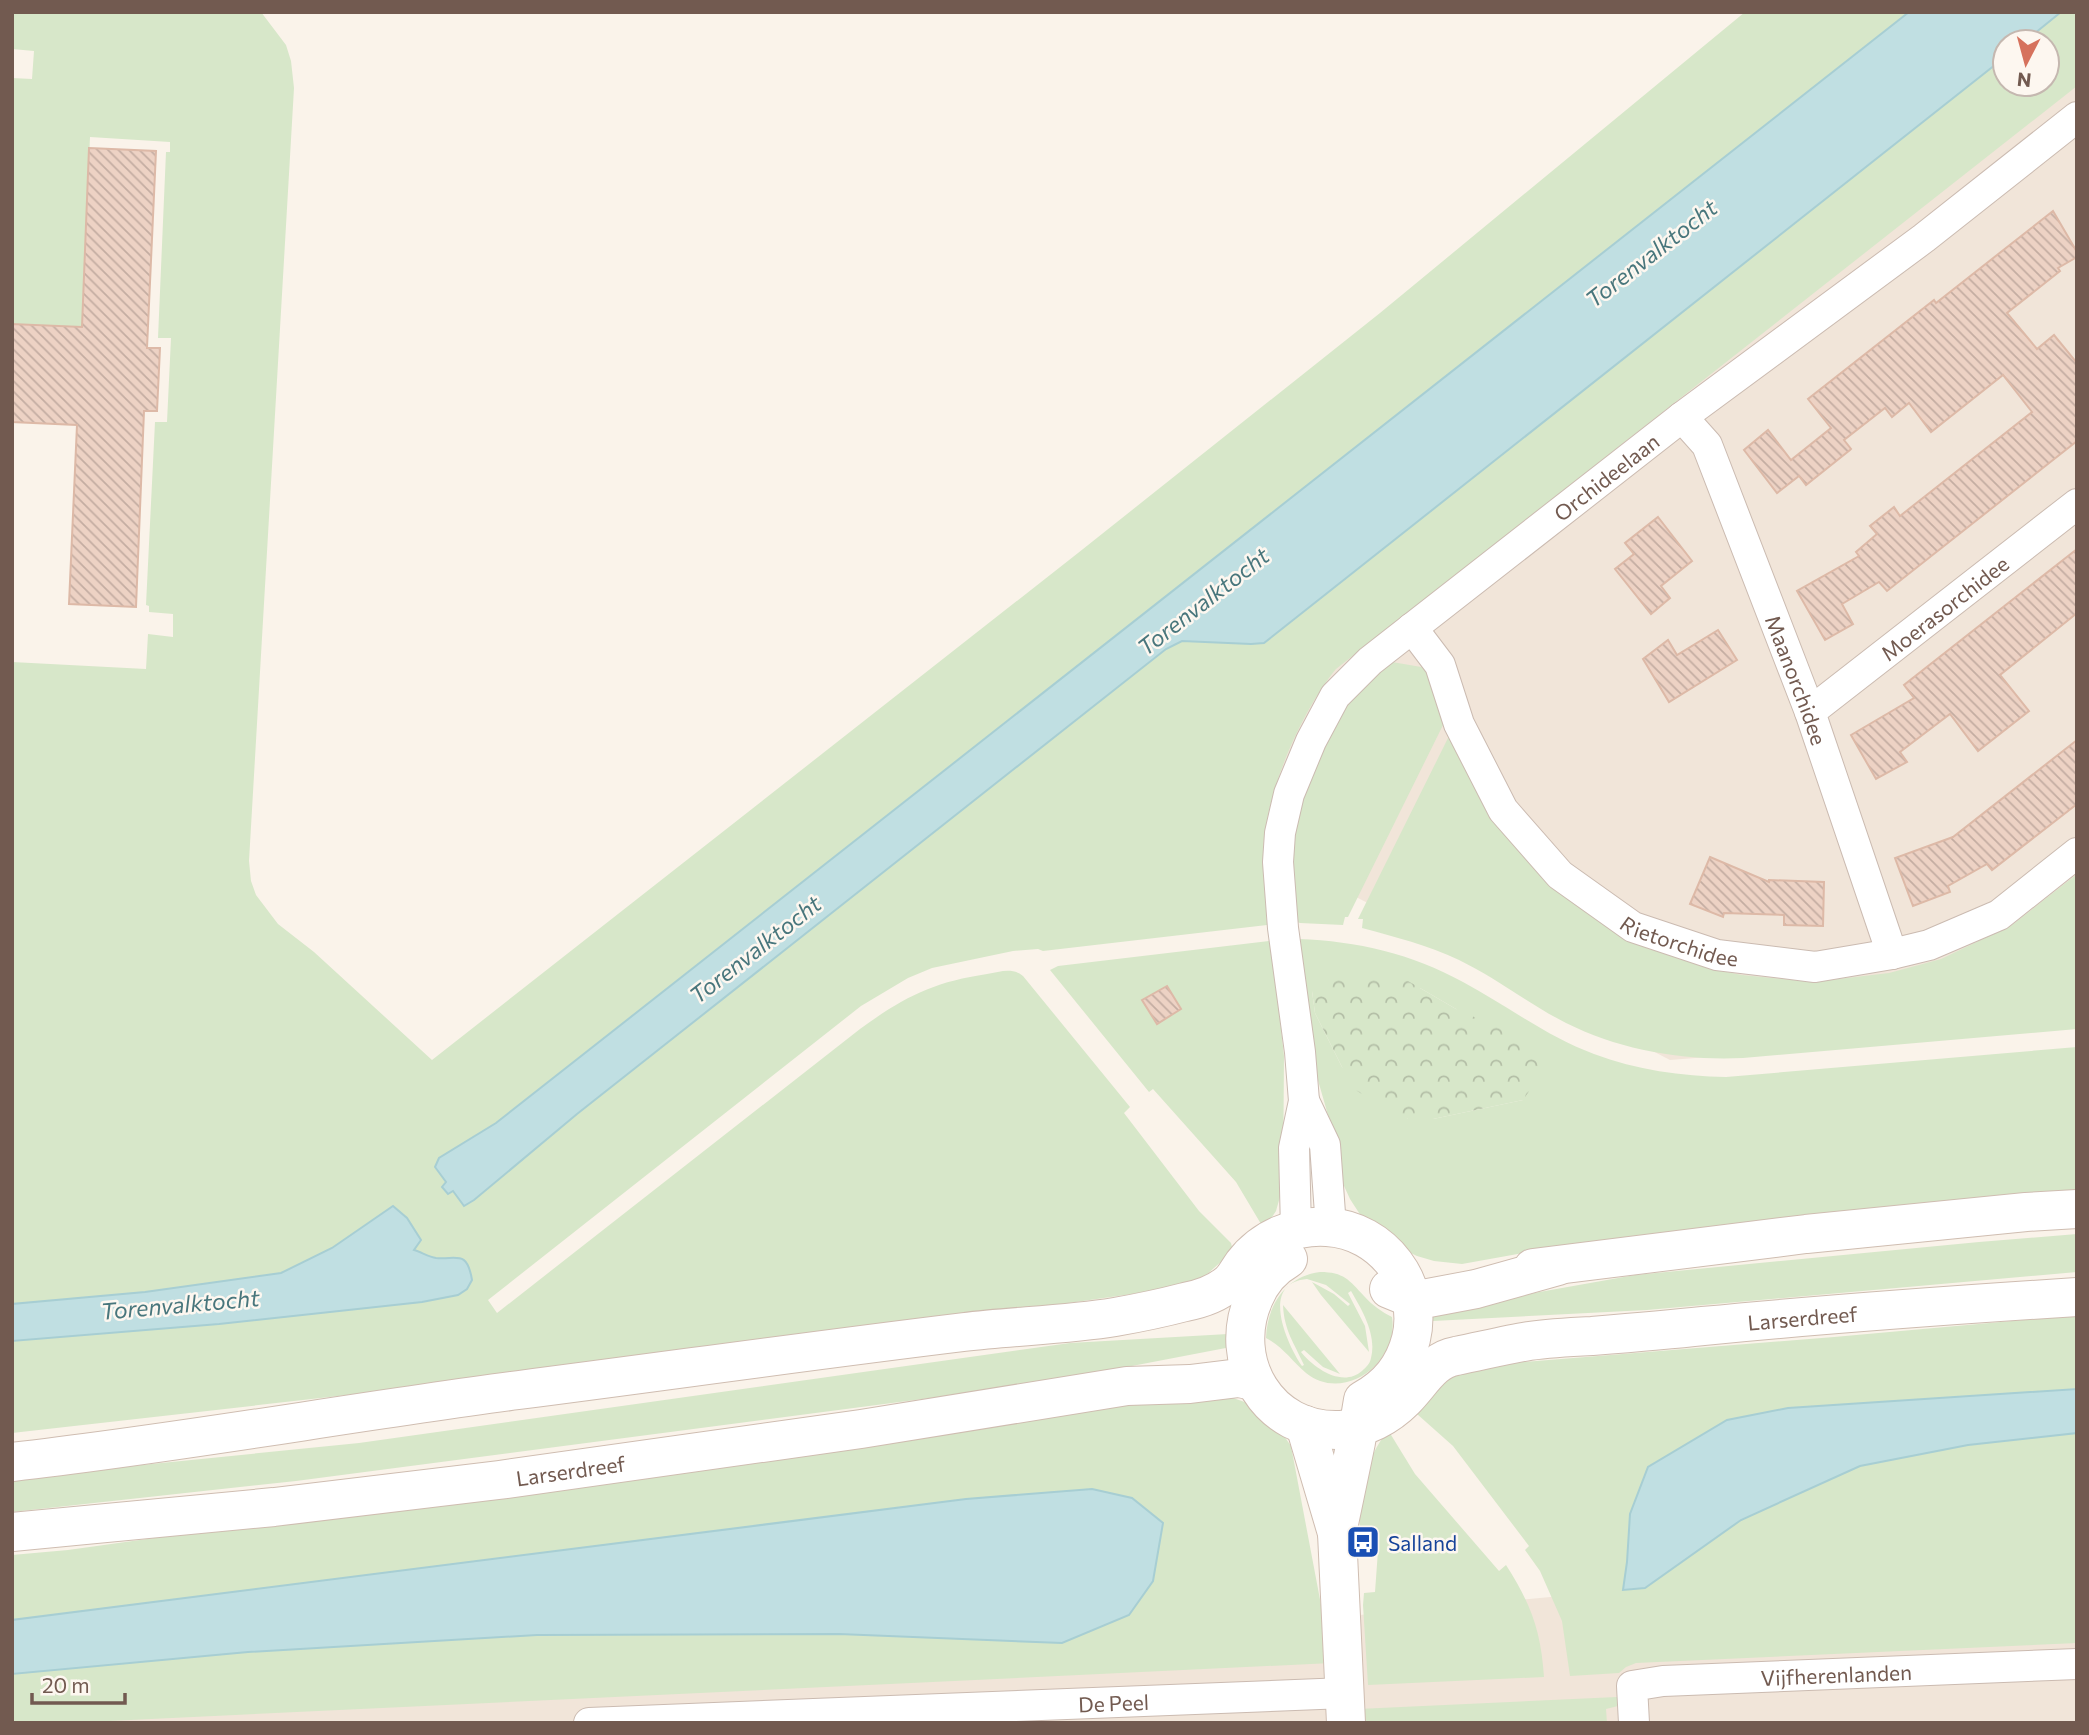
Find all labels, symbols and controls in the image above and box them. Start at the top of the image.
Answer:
north arrow [1991,28,2061,98]
text: N [2016,68,2032,93]
water label: Torenvalktocht [1580,193,1723,313]
street label: Orchideelaan [1548,428,1663,525]
water label: Torenvalktocht [1132,541,1275,661]
street label: Moerasorchidee [1875,550,2013,665]
street label: Maanorchidee [1761,611,1833,748]
water label: Torenvalktocht [684,889,827,1009]
street label: Rietorchidee [1616,910,1740,970]
water label: Torenvalktocht [99,1283,261,1325]
street label: Larserdreef [1746,1300,1859,1334]
street label: Larserdreef [514,1450,627,1490]
bus stop icon: Salland [1344,1523,1382,1561]
place label: Salland [1388,1530,1457,1555]
street label: Vijfherenlanden [1760,1658,1913,1689]
scale bar [32,1662,124,1706]
text: 20 m [42,1672,90,1697]
street label: De Peel [1078,1688,1150,1716]

